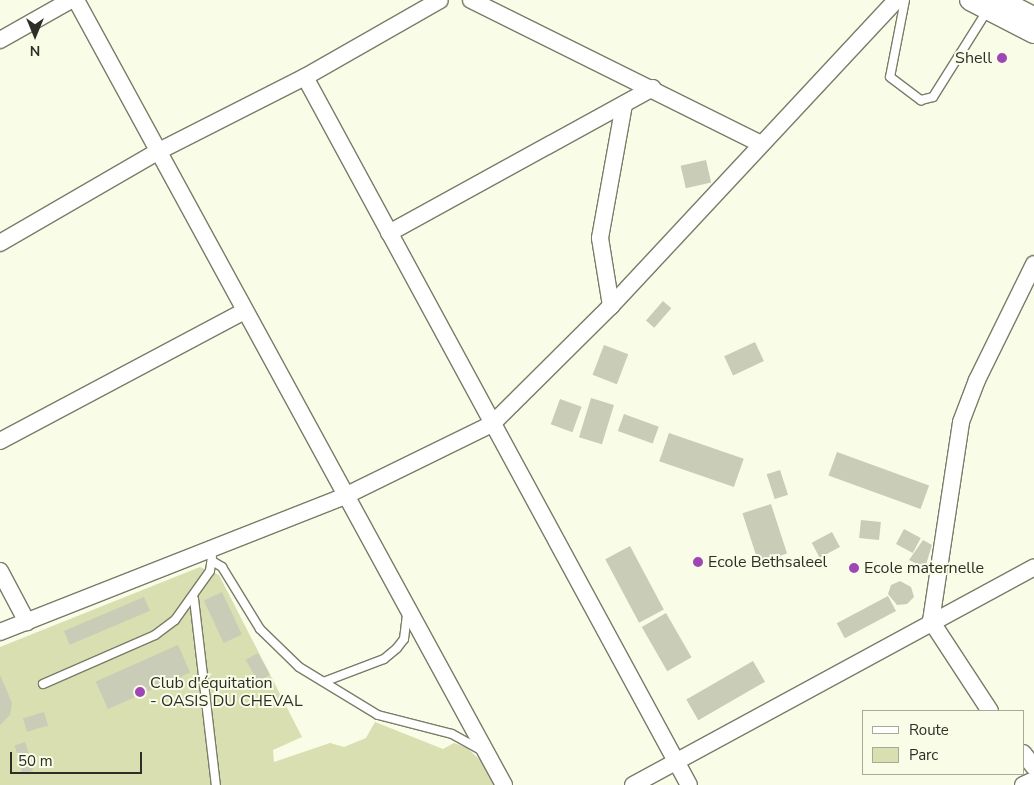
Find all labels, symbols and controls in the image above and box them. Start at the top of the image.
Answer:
north arrow [10,10,60,60]
text: N [30,41,40,60]
place label: Shell [955,48,992,68]
marker: Shell [996,52,1008,64]
place label: Ecole Bethsaleel [708,552,827,572]
marker: Ecole Bethsaleel [692,556,704,568]
place label: Ecole maternelle [864,558,984,578]
marker: Ecole maternelle [848,562,860,574]
place label: Club d'équitation - OASIS DU CHEVAL [150,673,303,711]
marker: Club d'équitation - OASIS DU CHEVAL [134,686,146,698]
legend [862,710,1024,775]
text: Route [909,720,949,740]
scale bar [12,742,145,774]
text: Parc [909,745,938,765]
text: 50 m [18,751,53,771]

